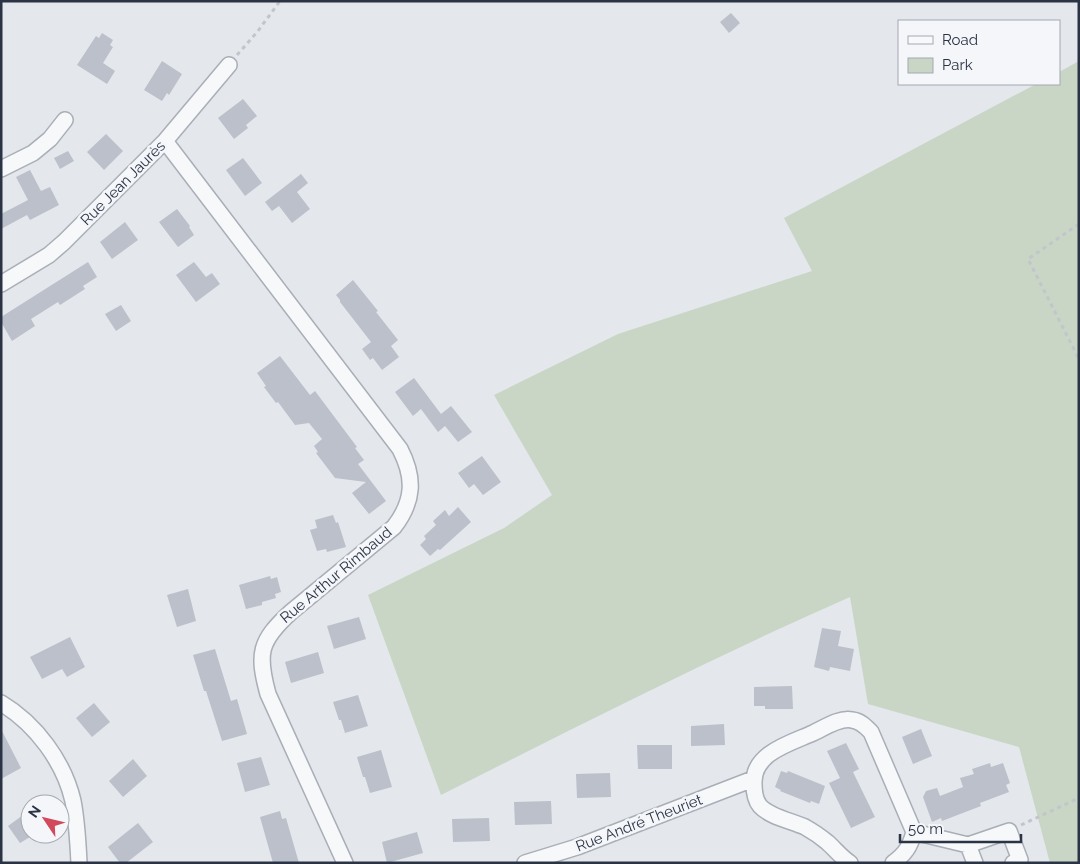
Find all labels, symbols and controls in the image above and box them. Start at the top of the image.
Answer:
legend [898,20,1060,85]
text: Road [942,31,978,49]
text: Park [942,56,973,74]
street label: Rue Jean Jaurès [77,137,169,229]
street label: Rue Arthur Rimbaud [277,523,395,627]
street label: Rue André Theuriet [573,791,705,855]
north arrow [20,794,70,844]
text: N [25,803,44,821]
scale bar [900,812,1021,844]
text: 50 m [908,820,943,838]

